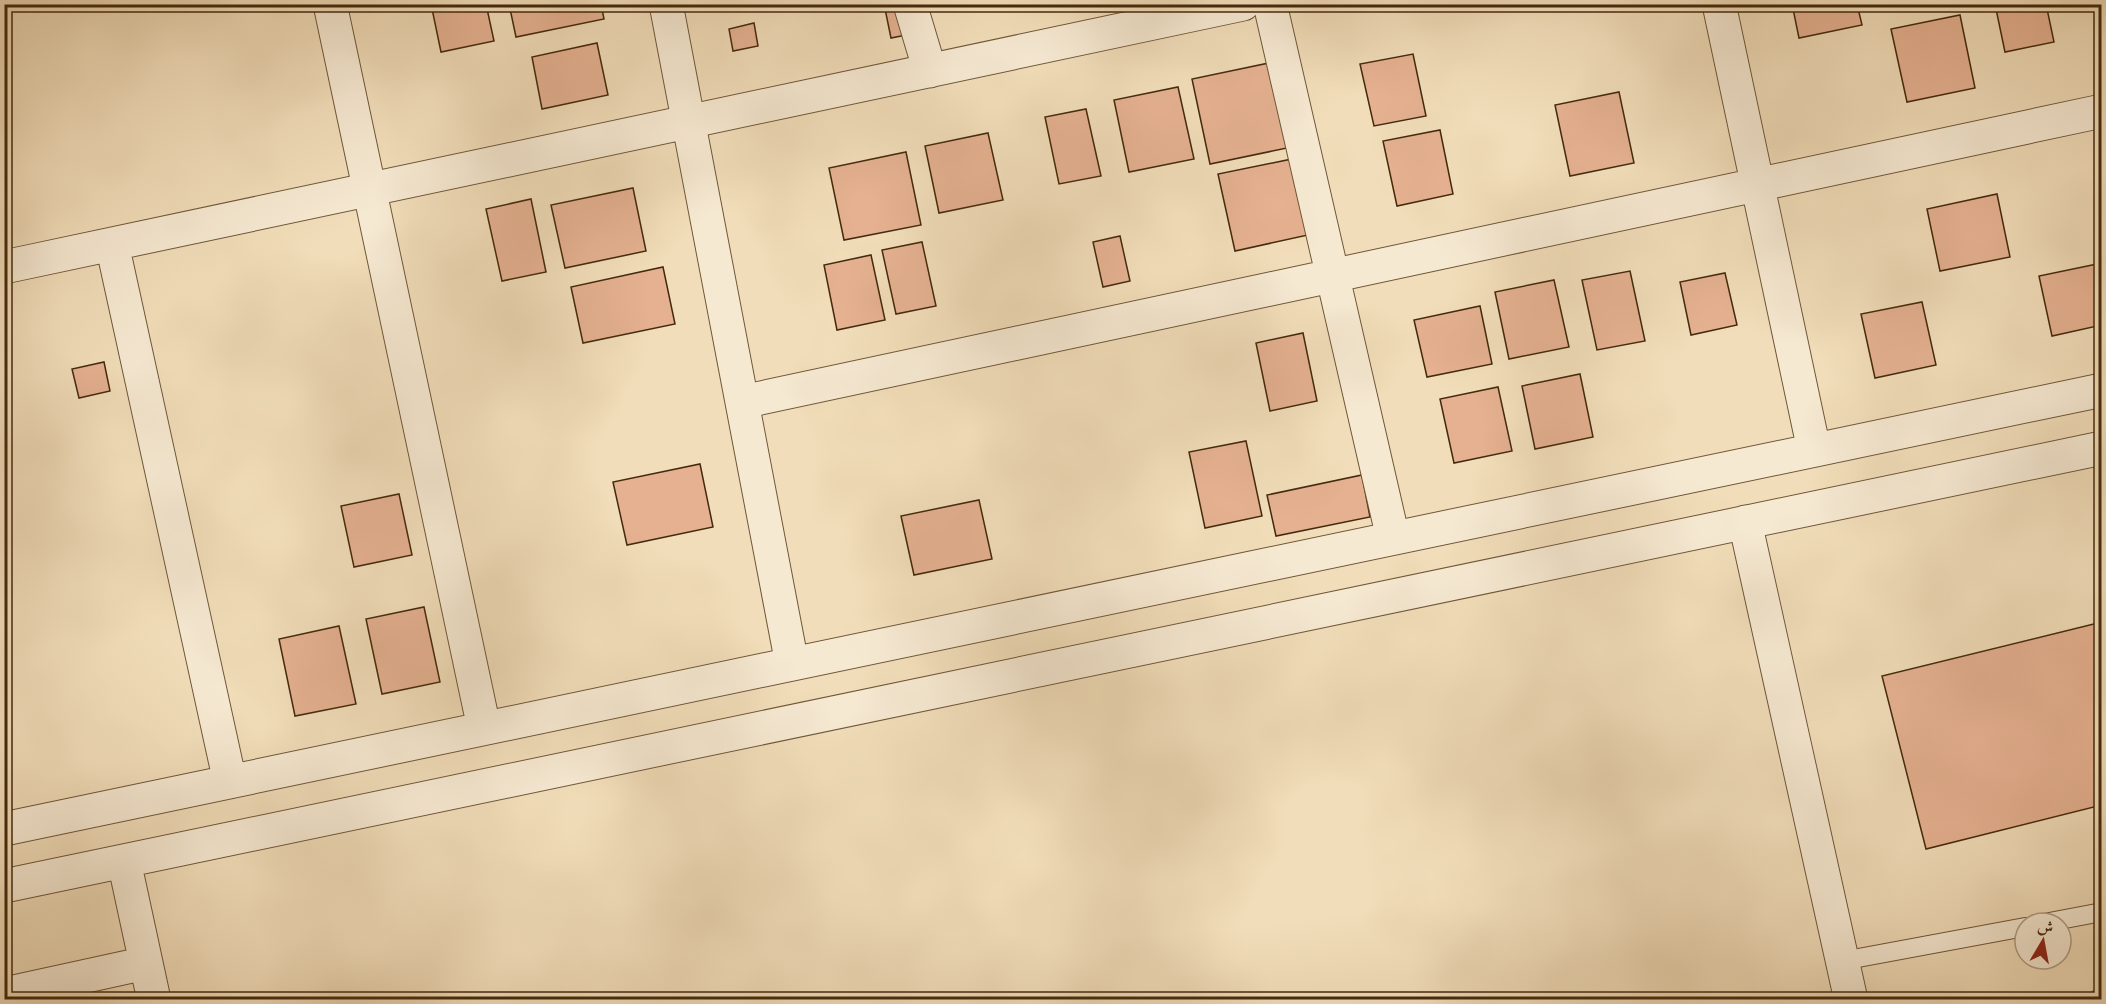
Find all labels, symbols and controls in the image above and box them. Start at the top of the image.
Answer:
north arrow [2013,911,2073,971]
text: ش [2036,917,2055,939]

